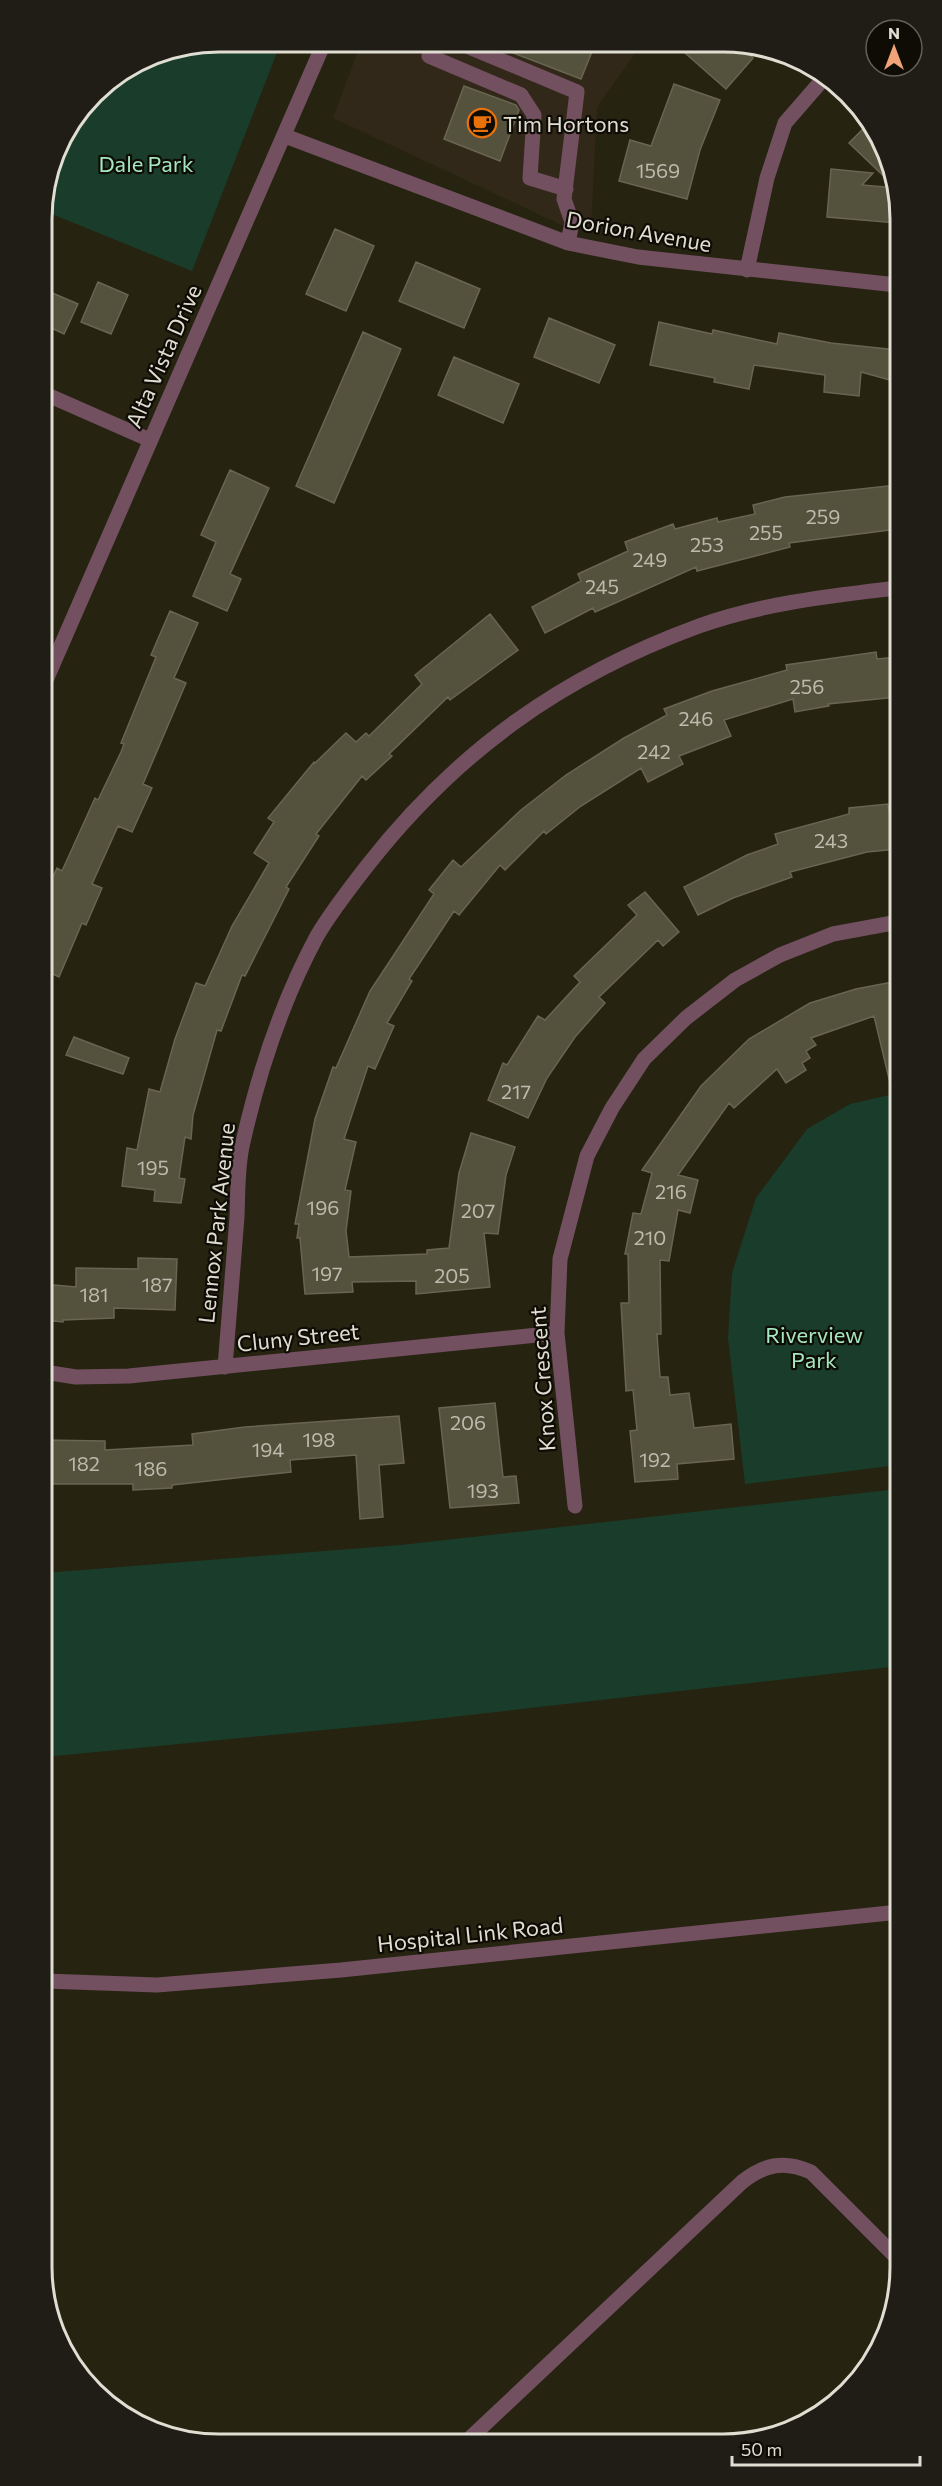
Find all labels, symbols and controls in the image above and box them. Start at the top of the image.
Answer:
north arrow [864,18,924,78]
text: N [888,23,900,42]
cafe icon: Tim Hortons [466,107,498,139]
place label: Tim Hortons [503,110,629,137]
park label: Dale Park [98,150,194,177]
house number: 1569 [636,158,680,182]
street label: Dorion Avenue [564,205,714,257]
street label: Alta Vista Drive [119,280,207,432]
house number: 259 [806,504,840,528]
house number: 255 [749,520,783,544]
house number: 253 [690,532,724,556]
house number: 249 [633,547,667,571]
house number: 245 [585,574,619,598]
house number: 256 [790,674,824,698]
house number: 246 [679,706,713,730]
house number: 242 [637,739,671,763]
house number: 243 [814,828,848,852]
house number: 217 [501,1079,531,1103]
street label: Lennox Park Avenue [192,1121,240,1325]
house number: 195 [137,1155,169,1179]
house number: 216 [655,1179,687,1203]
house number: 196 [307,1195,339,1219]
house number: 207 [461,1198,495,1222]
house number: 210 [634,1225,666,1249]
house number: 197 [311,1261,343,1285]
house number: 205 [434,1263,470,1287]
house number: 187 [141,1272,173,1296]
house number: 181 [79,1282,109,1306]
street label: Knox Crescent [523,1306,561,1452]
street label: Cluny Street [235,1317,361,1357]
park label: Riverview Park [765,1321,863,1373]
house number: 206 [450,1410,486,1434]
house number: 198 [303,1427,335,1451]
house number: 194 [252,1437,284,1461]
house number: 192 [639,1447,671,1471]
house number: 182 [68,1451,100,1475]
house number: 186 [135,1456,167,1480]
house number: 193 [467,1478,499,1502]
street label: Hospital Link Road [376,1911,564,1957]
scale bar [732,2429,920,2467]
text: 50 m [741,2438,782,2460]

